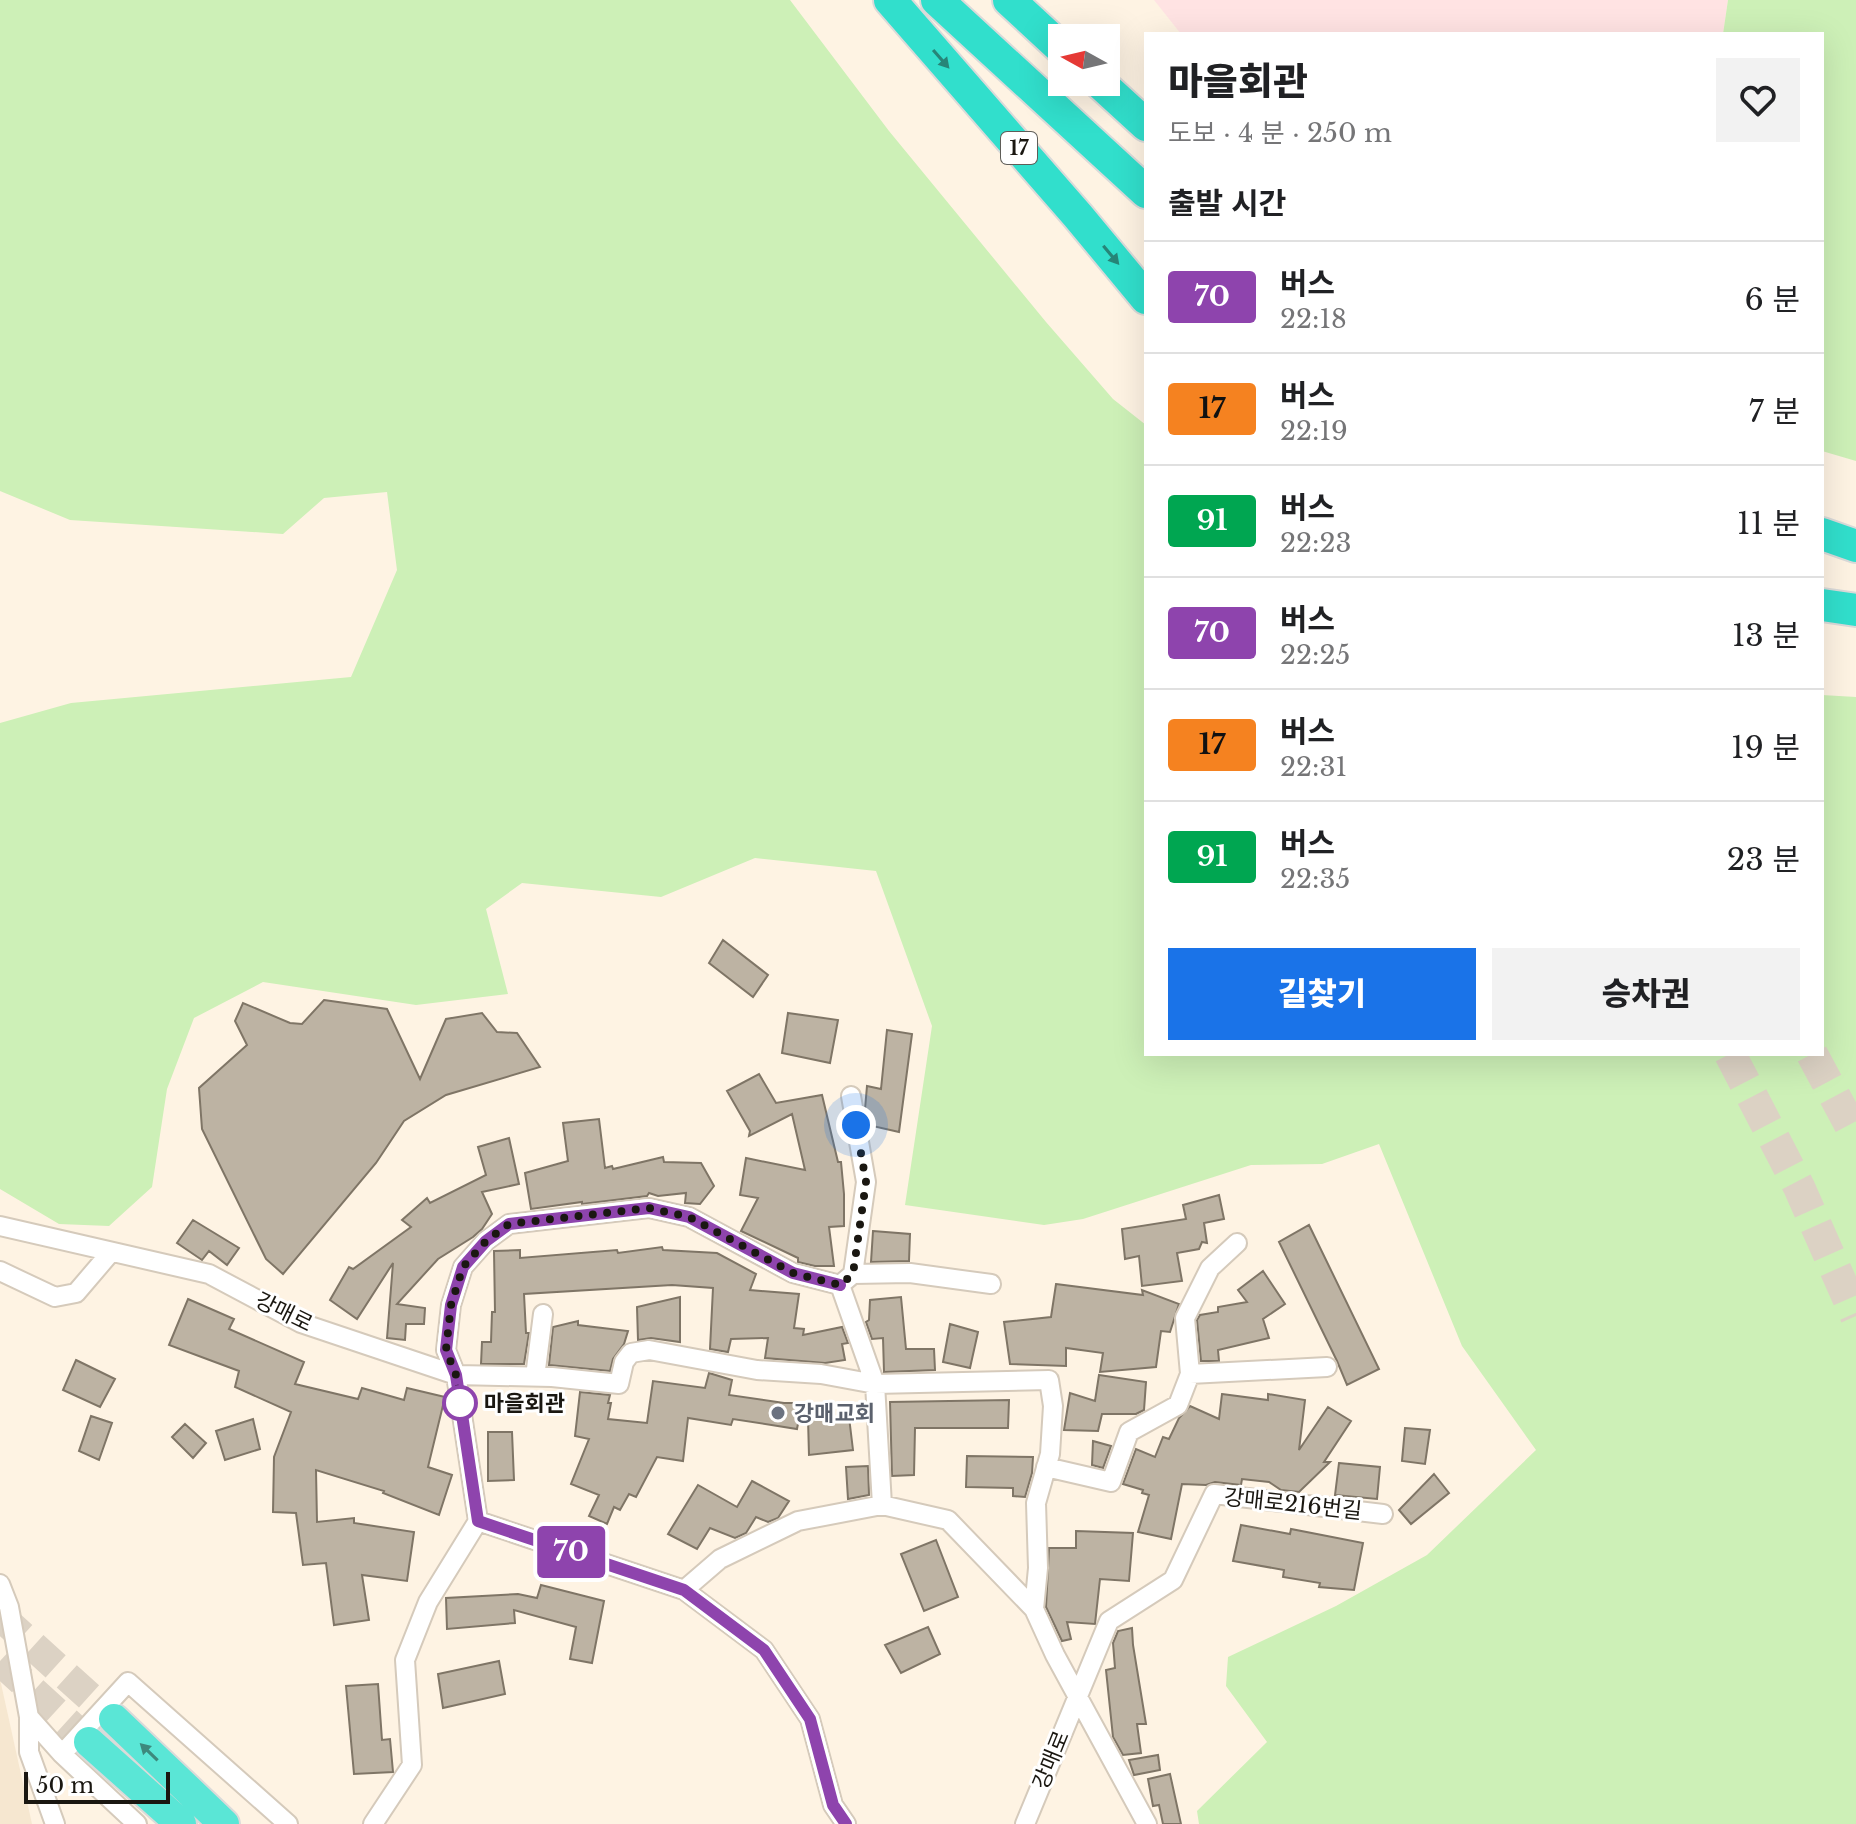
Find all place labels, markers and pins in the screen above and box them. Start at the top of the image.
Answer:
marker: 마을회관 [443,1386,477,1420]
place label: 마을회관 [484,1390,565,1417]
place label: 강매교회 [794,1400,875,1427]
marker: 강매교회 [769,1404,787,1422]

